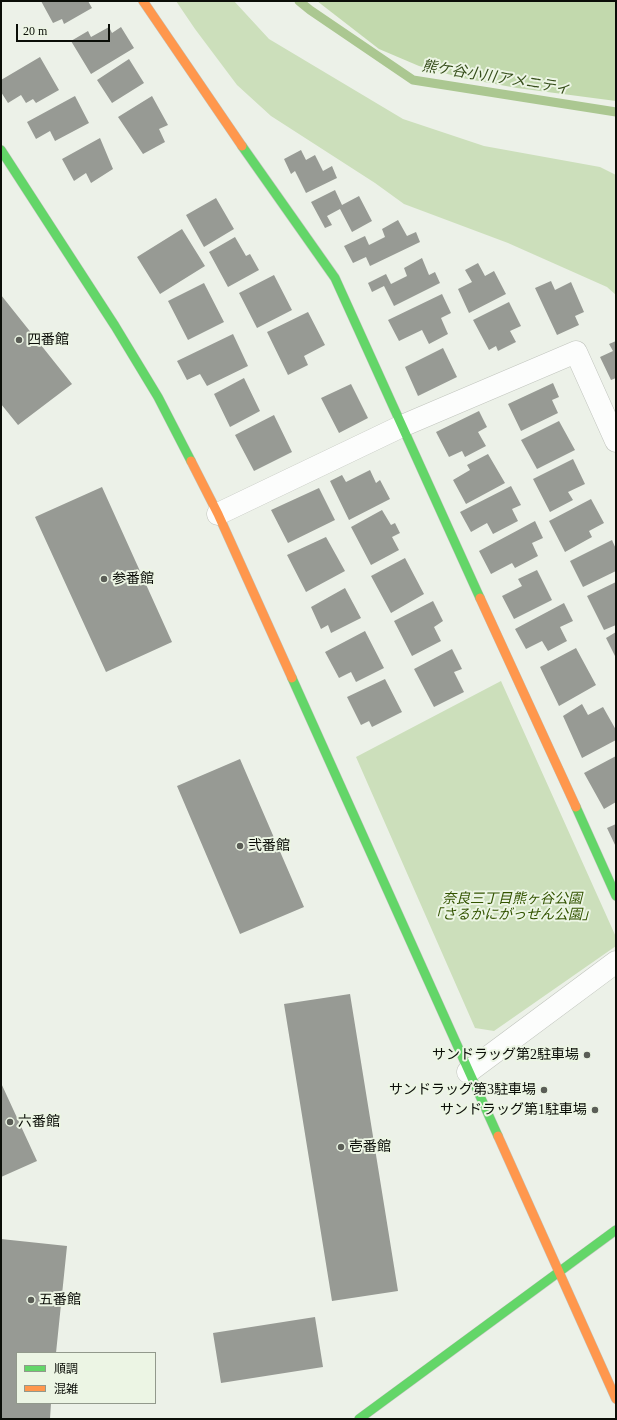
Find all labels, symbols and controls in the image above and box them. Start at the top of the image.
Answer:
scale bar [18,16,112,42]
text: 20 m [23,24,47,38]
water label: 熊ケ谷小川アメニティ [421,57,571,99]
place label: 四番館 [27,332,69,348]
marker: 四番館 [14,335,24,345]
place label: 参番館 [112,571,154,587]
marker: 参番館 [99,574,109,584]
place label: 弐番館 [248,838,290,854]
marker: 弐番館 [235,841,245,851]
park label: 奈良三丁目熊ヶ谷公園 「さるかにがっせん公園」 [428,891,596,924]
place label: サンドラッグ第2駐車場 [432,1047,579,1063]
marker: サンドラッグ第2駐車場 [582,1050,592,1060]
place label: サンドラッグ第3駐車場 [389,1082,536,1098]
marker: サンドラッグ第3駐車場 [539,1085,549,1095]
place label: サンドラッグ第1駐車場 [440,1102,587,1118]
marker: サンドラッグ第1駐車場 [590,1105,600,1115]
place label: 六番館 [18,1114,60,1130]
marker: 六番館 [5,1117,15,1127]
place label: 壱番館 [349,1139,391,1155]
marker: 壱番館 [336,1142,346,1152]
place label: 五番館 [39,1292,81,1308]
marker: 五番館 [26,1295,36,1305]
legend [16,1352,156,1404]
text: 順調 [54,1362,78,1376]
text: 混雑 [54,1382,78,1396]

